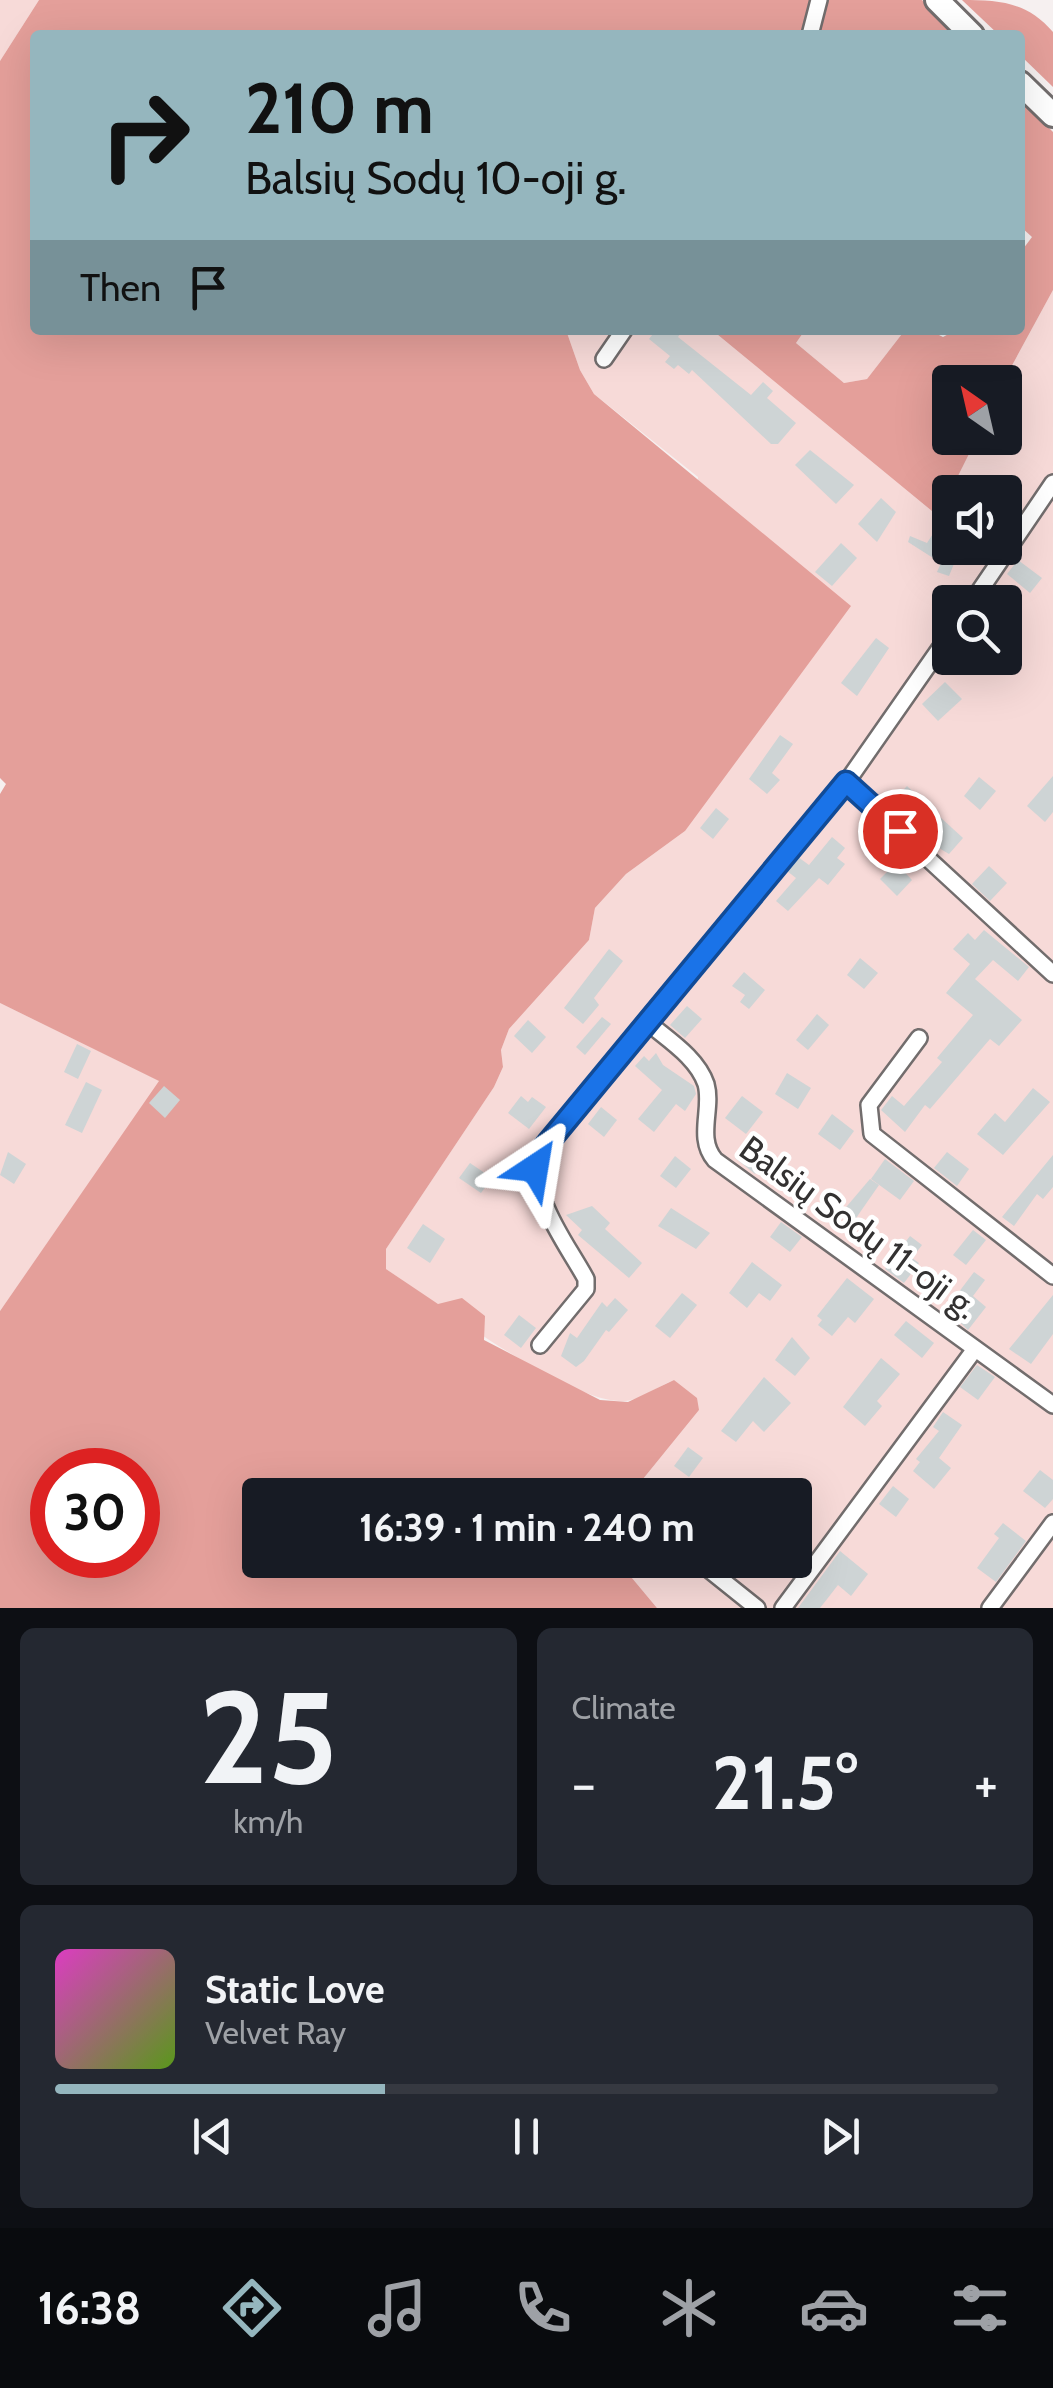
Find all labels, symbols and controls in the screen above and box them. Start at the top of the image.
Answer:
text: 210 m [245,65,434,151]
icon: right [80,70,210,200]
text: Balsių Sodų 10-oji g. [245,151,627,205]
icon: arrive [181,260,236,315]
text: Then [80,264,161,311]
north arrow [932,365,1022,455]
map controls [932,365,1022,675]
button: sound [932,475,1022,565]
button: search [932,585,1022,675]
pin [858,789,943,874]
icon: arrive [873,804,928,859]
position arrow [483,1116,587,1220]
street label: Balsių Sodų 11-oji g. [732,1126,986,1328]
speed limit sign: 30 [30,1448,160,1578]
text: 16:39 · 1 min · 240 m [359,1504,695,1551]
text: 25 [199,1658,338,1816]
text: Climate [572,1688,676,1727]
text: 21.5° [712,1737,858,1828]
text: − [572,1750,596,1817]
text: + [974,1750,998,1817]
text: km/h [233,1802,303,1841]
text: Static Love [205,1966,384,2013]
text: Velvet Ray [205,2013,346,2052]
icon: previous [185,2109,240,2164]
icon: pause [499,2109,554,2164]
icon: next [813,2109,868,2164]
icon: directions [217,2273,287,2343]
icon: music [362,2273,432,2343]
icon: phone [508,2273,578,2343]
icon: climate [654,2273,724,2343]
icon: car [799,2273,869,2343]
icon: filters [945,2273,1015,2343]
text: 16:38 [38,2281,141,2335]

